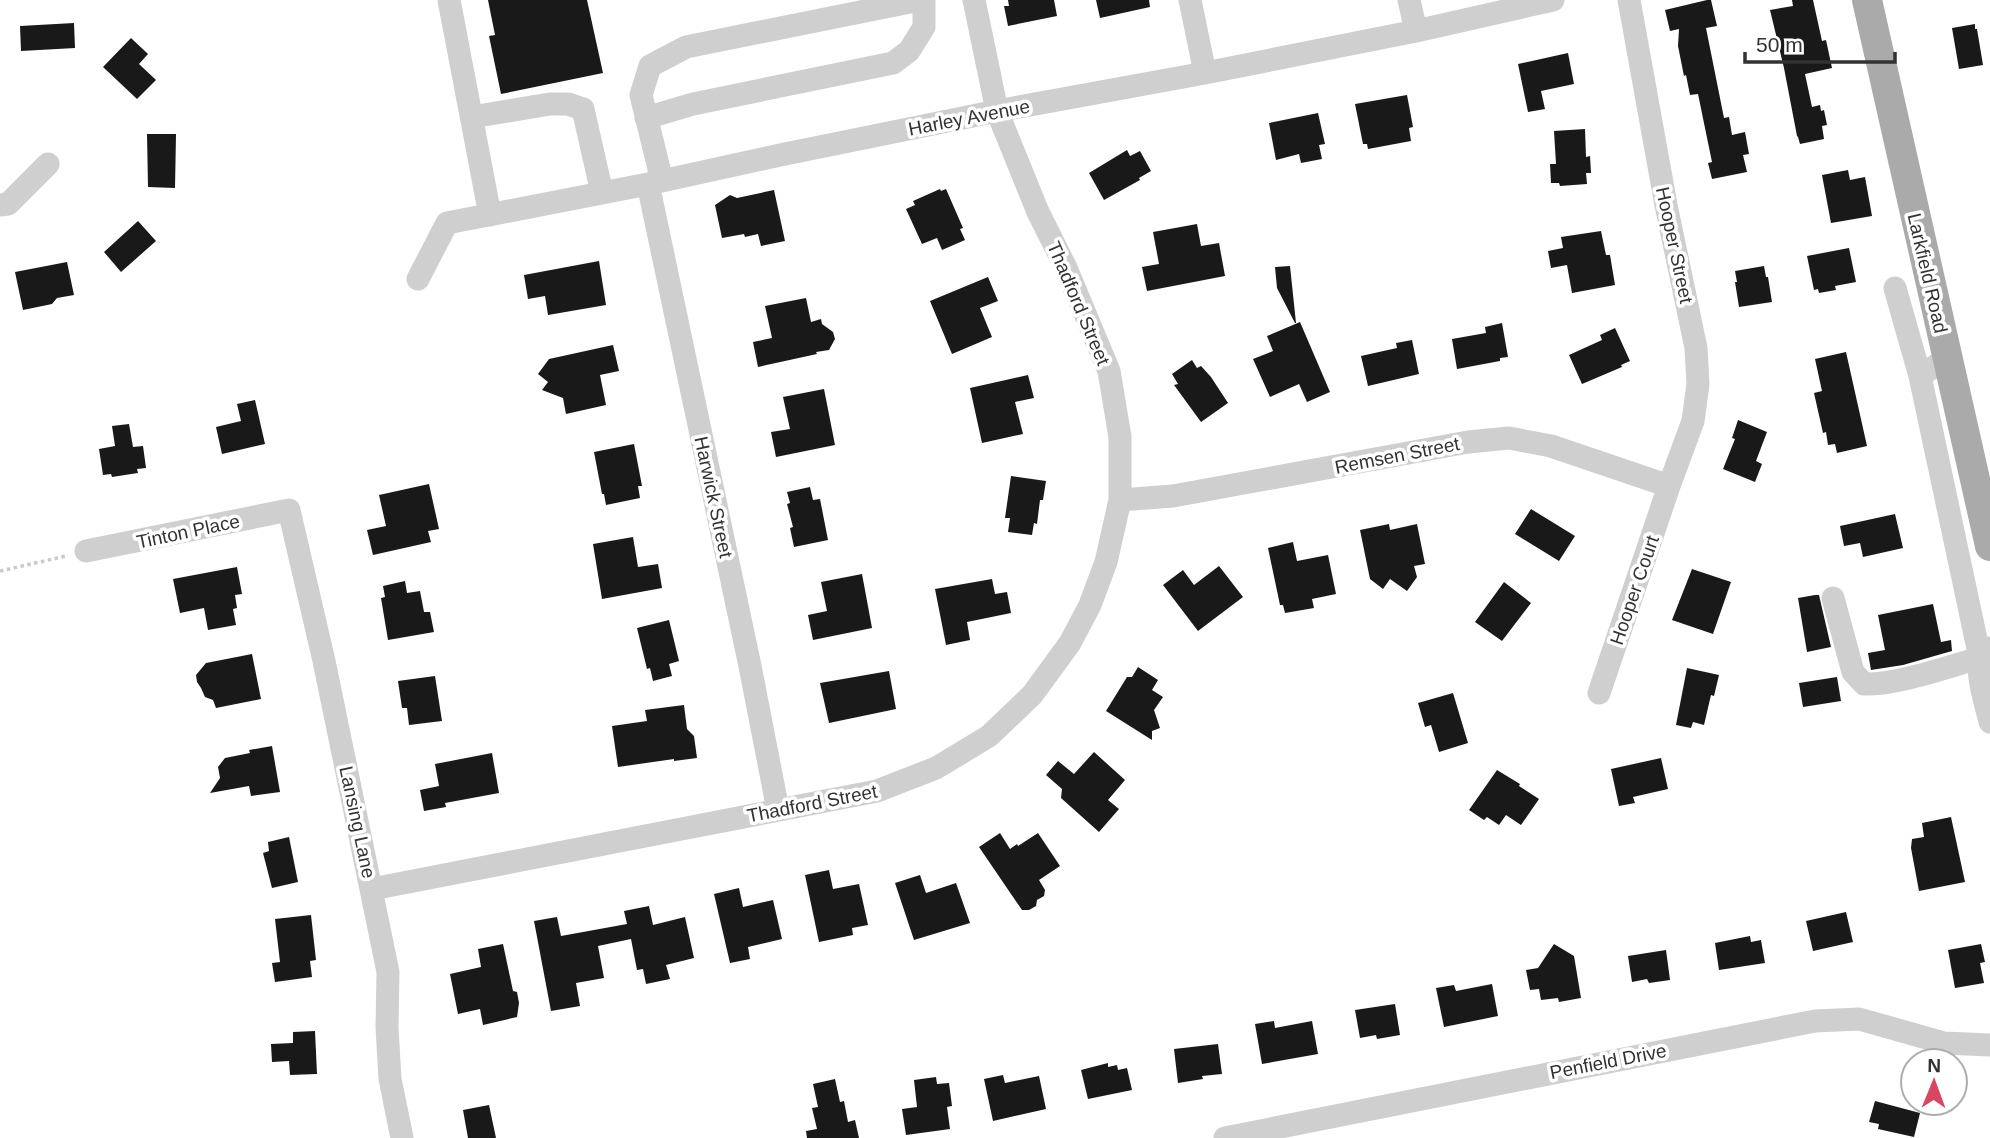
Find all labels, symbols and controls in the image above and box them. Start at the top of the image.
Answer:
scale bar [1745,21,1896,65]
text: 50 m [1756,33,1803,56]
street label: Harley Avenue [907,95,1032,140]
street label: Hooper Street [1652,185,1697,306]
street label: Larkfield Road [1904,211,1952,335]
street label: Thadford Street [1043,238,1114,369]
street label: Remsen Street [1333,433,1462,478]
street label: Harwick Street [690,435,737,560]
street label: Tinton Place [135,510,242,553]
street label: Hooper Court [1606,532,1663,648]
street label: Lansing Lane [335,764,380,880]
street label: Thadford Street [745,780,880,826]
street label: Penfield Drive [1548,1040,1668,1083]
north arrow [1899,1047,1969,1117]
text: N [1927,1055,1941,1076]

